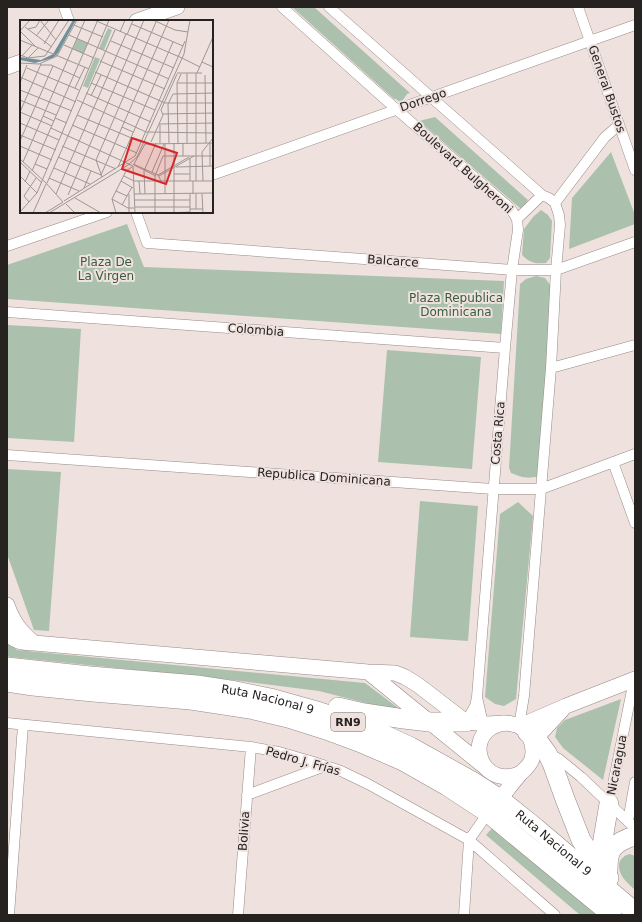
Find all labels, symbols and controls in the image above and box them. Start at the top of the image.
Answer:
inset map [20,20,213,213]
street label: General Bustos [585,43,629,135]
street label: Dorrego [398,86,448,114]
street label: Boulevard Bulgheroni [410,120,516,216]
street label: Balcarce [367,252,419,270]
park label: Plaza De La Virgen [78,255,134,283]
park label: Plaza Republica Dominicana [409,291,503,319]
street label: Colombia [227,321,285,339]
street label: Costa Rica [488,401,508,465]
street label: Republica Dominicana [257,465,391,489]
street label: Ruta Nacional 9 [220,682,316,717]
road number: RN9 [331,713,365,731]
street label: Nicaragua [604,734,630,796]
street label: Pedro J. Frías [264,744,342,778]
street label: Ruta Nacional 9 [513,807,594,879]
street label: Bolivia [236,811,252,851]

